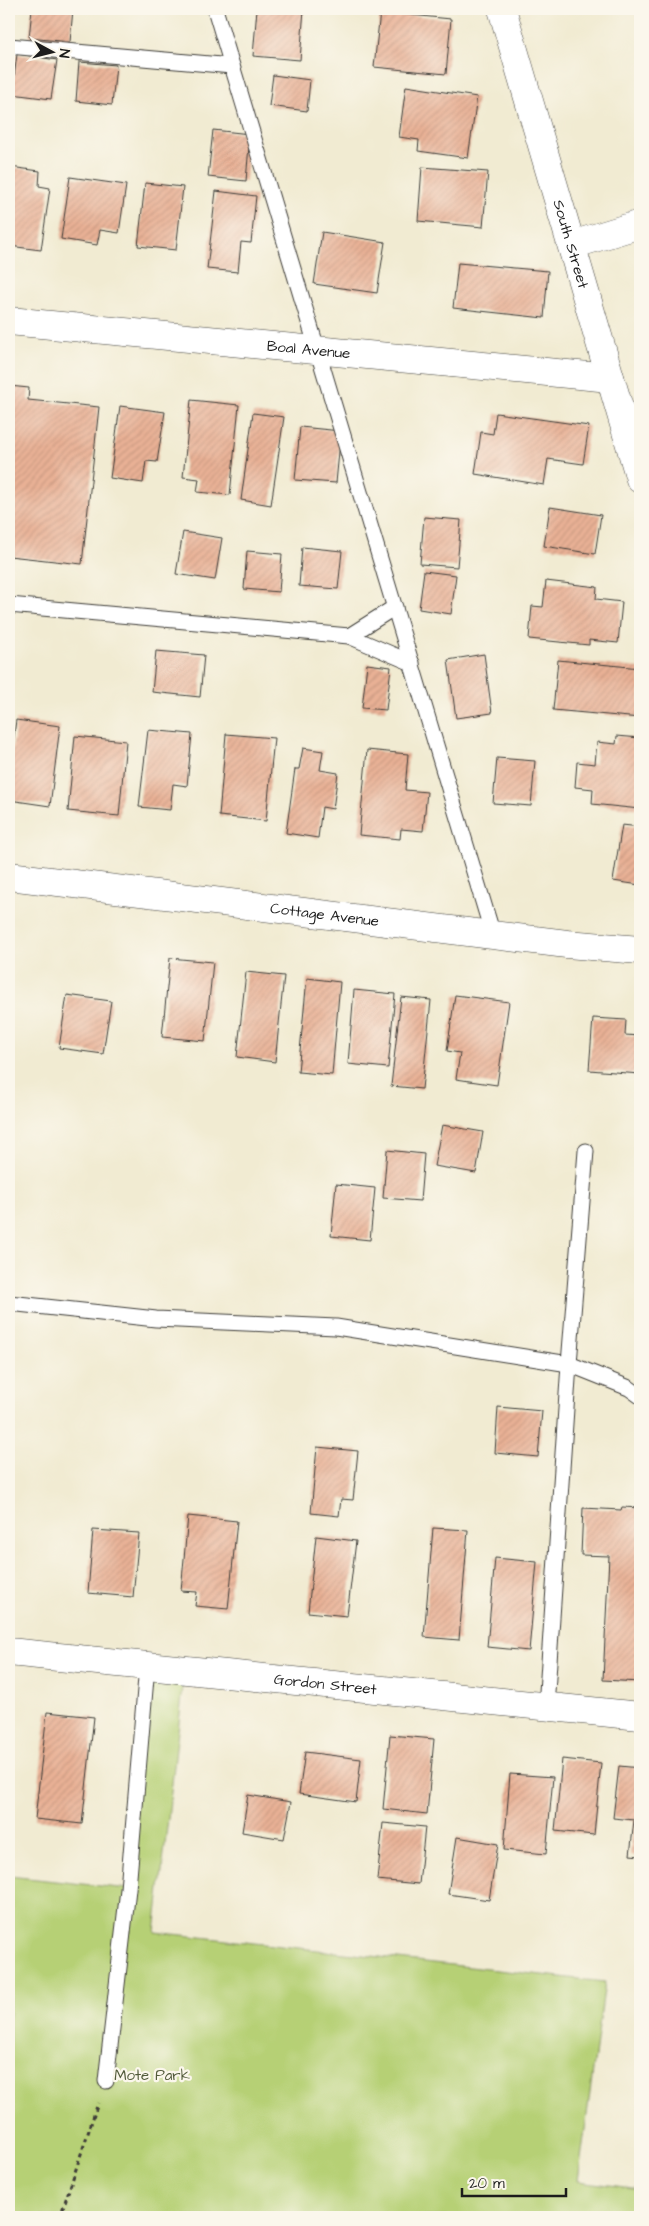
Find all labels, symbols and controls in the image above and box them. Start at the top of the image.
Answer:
north arrow [28,28,78,78]
text: N [53,48,74,59]
street label: South Street [548,197,594,291]
street label: Boal Avenue [266,336,351,364]
street label: Cottage Avenue [269,898,380,932]
street label: Gordon Street [273,1669,378,1700]
park label: Mote Park [114,2065,190,2086]
scale bar [462,2166,565,2198]
text: 20 m [469,2173,505,2194]

